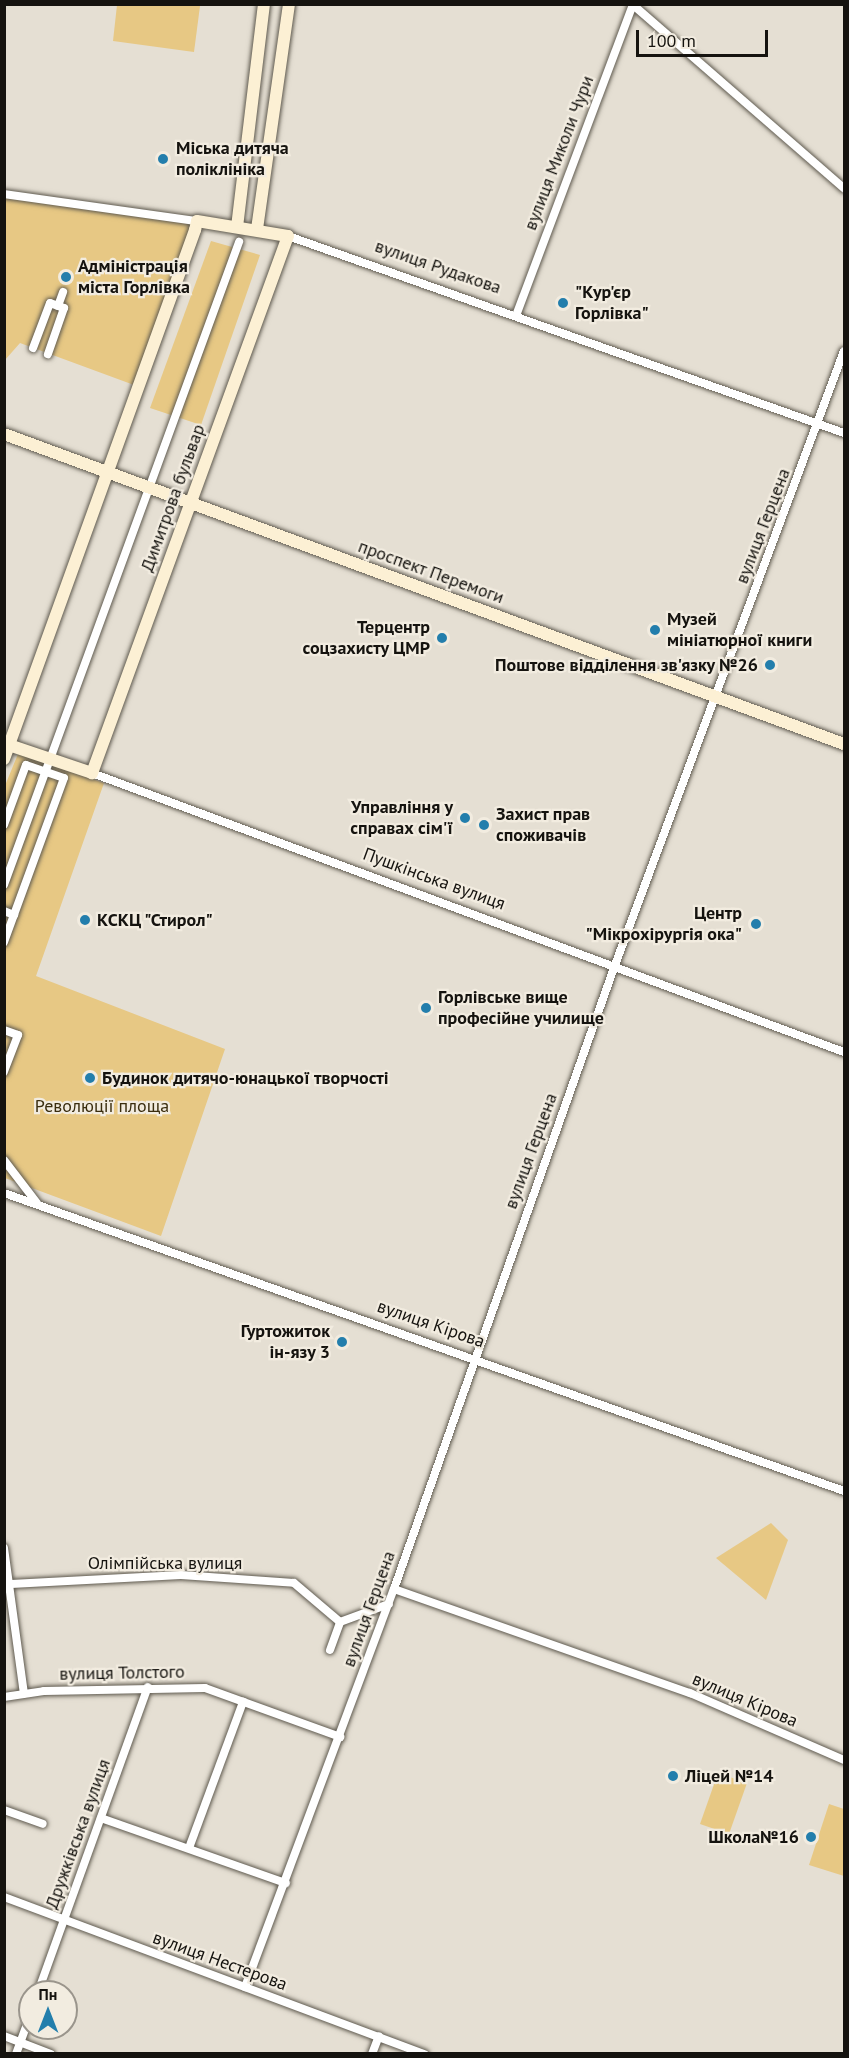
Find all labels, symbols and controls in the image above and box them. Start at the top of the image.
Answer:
scale bar [639,18,771,56]
text: 100 m [647,29,696,52]
street label: вулиця Миколи Чури [520,73,598,233]
place label: Міська дитяча поліклініка [176,138,289,180]
marker: Міська дитяча поліклініка [154,150,172,168]
street label: вулиця Рудакова [372,235,504,299]
place label: Адміністрація міста Горлівка [78,256,190,298]
marker: Адміністрація міста Горлівка [59,270,73,284]
place label: "Кур'єр Горлівка" [575,282,649,324]
marker: "Кур'єр Горлівка" [556,296,570,310]
street label: Димитрова бульвар [136,421,210,575]
street label: вулиця Герцена [731,465,795,587]
street label: проспект Перемоги [355,535,507,609]
place label: Музей мініатюрної книги [667,609,812,652]
place label: Терцентр соцзахисту ЦМР [302,617,430,660]
marker: Музей мініатюрної книги [648,623,662,637]
marker: Терцентр соцзахисту ЦМР [435,631,449,645]
place label: Поштове відділення зв'язку №26 [494,654,758,676]
marker: Поштове відділення зв'язку №26 [763,658,777,672]
place label: Управління у справах сім'ї [350,797,453,840]
place label: Захист прав споживачів [496,804,591,846]
marker: Управління у справах сім'ї [458,811,472,825]
marker: Захист прав споживачів [477,818,491,832]
street label: Пушкінська вулиця [360,843,508,915]
place label: Центр "Мікрохірургія ока" [586,903,742,946]
place label: КСКЦ "Стирол" [97,909,214,931]
marker: КСКЦ "Стирол" [78,913,92,927]
marker: Центр "Мікрохірургія ока" [747,915,765,933]
place label: Горлівське вище професійне училище [438,987,604,1030]
marker: Горлівське вище професійне училище [419,1001,433,1015]
place label: Будинок дитячо-юнацької творчості [102,1067,389,1089]
marker: Будинок дитячо-юнацької творчості [83,1071,97,1085]
street label: вулиця Герцена [500,1090,562,1212]
park label: Революції площа [35,1095,169,1117]
street label: вулиця Кірова [374,1296,488,1352]
place label: Гуртожиток ін-язу 3 [241,1321,330,1364]
marker: Гуртожиток ін-язу 3 [335,1335,349,1349]
street label: вулиця Герцена [338,1548,400,1670]
street label: Олімпійська вулиця [88,1552,242,1574]
street label: вулиця Толстого [59,1661,185,1685]
street label: вулиця Кірова [689,1668,801,1732]
street label: Дружківська вулиця [41,1756,115,1912]
place label: Ліцей №14 [685,1765,774,1787]
marker: Ліцей №14 [666,1769,680,1783]
place label: Школа№16 [708,1826,799,1848]
marker: Школа№16 [804,1830,818,1844]
street label: вулиця Нестерова [150,1927,290,1995]
north arrow [18,1980,78,2040]
text: Пн [39,1984,57,2004]

